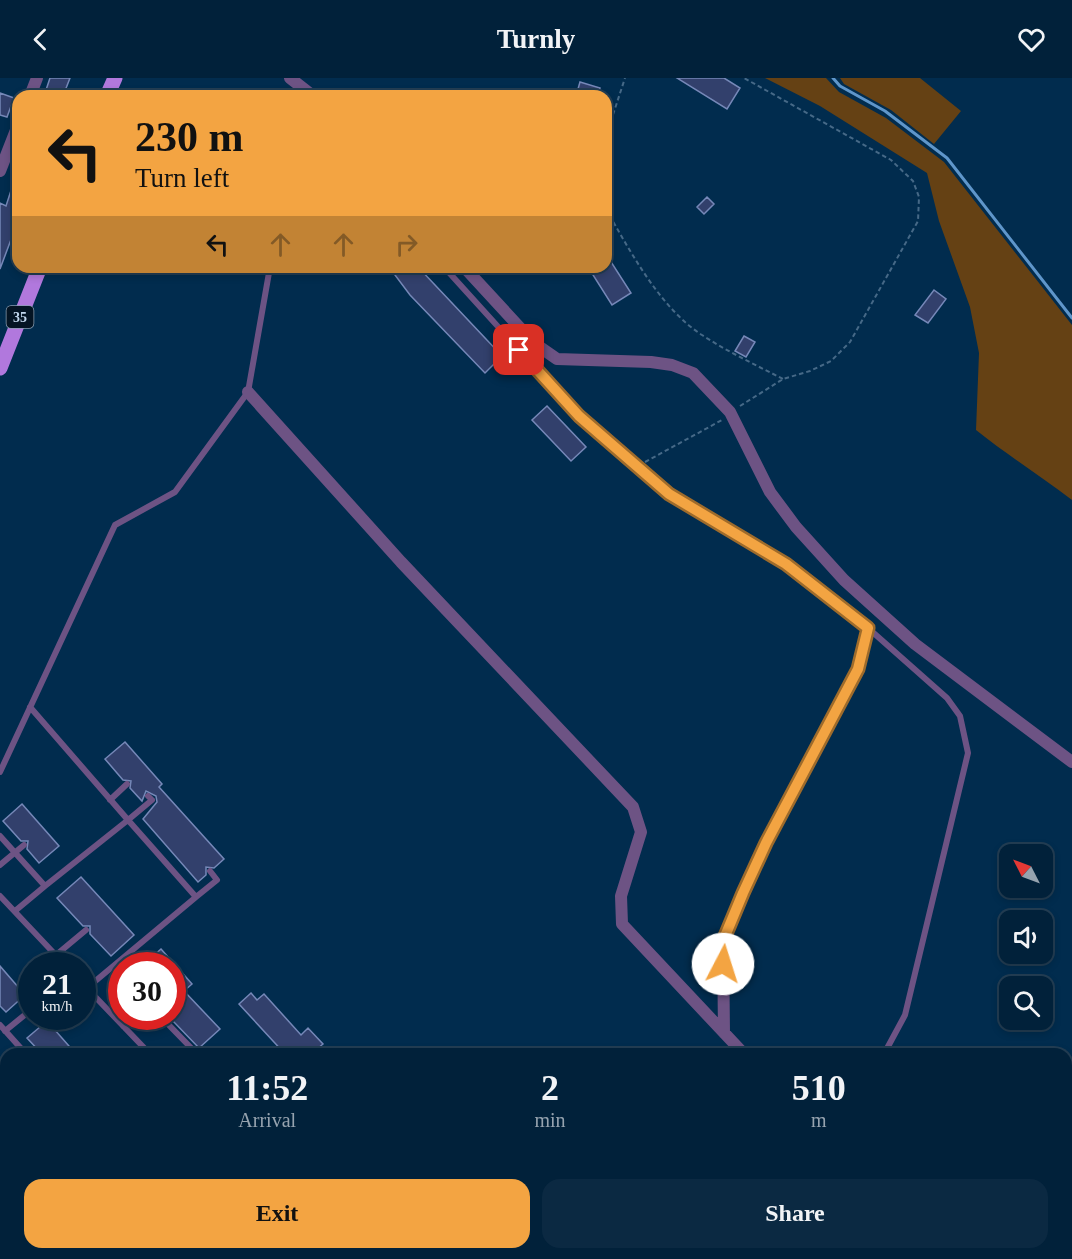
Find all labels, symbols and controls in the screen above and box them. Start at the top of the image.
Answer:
icon: back [24,23,57,56]
icon: heart [1015,23,1048,56]
text: Turnly [497,24,575,54]
icon: left [36,114,114,192]
text: 230 m [135,114,244,160]
text: Turn left [135,163,229,193]
icon: left [201,228,234,261]
icon: ahead [264,228,297,261]
icon: ahead [327,228,360,261]
icon: right [390,228,423,261]
road number: 35 [7,306,34,328]
pin [493,324,544,375]
icon: arrive [502,333,535,366]
north arrow [999,844,1053,898]
map controls [999,844,1053,1030]
button: sound [999,910,1053,964]
position arrow [691,932,755,996]
speed limit sign: 30 [108,952,186,1030]
text: 21 [42,967,72,1000]
button: search [999,976,1053,1030]
text: km/h [42,998,72,1014]
text: 11:52 [226,1068,308,1108]
text: 2 [541,1068,559,1108]
text: 510 [792,1068,846,1108]
text: Arrival [238,1109,296,1131]
text: min [534,1109,566,1131]
text: m [811,1109,827,1131]
button: Exit [24,1179,530,1248]
button: Share [542,1179,1048,1248]

